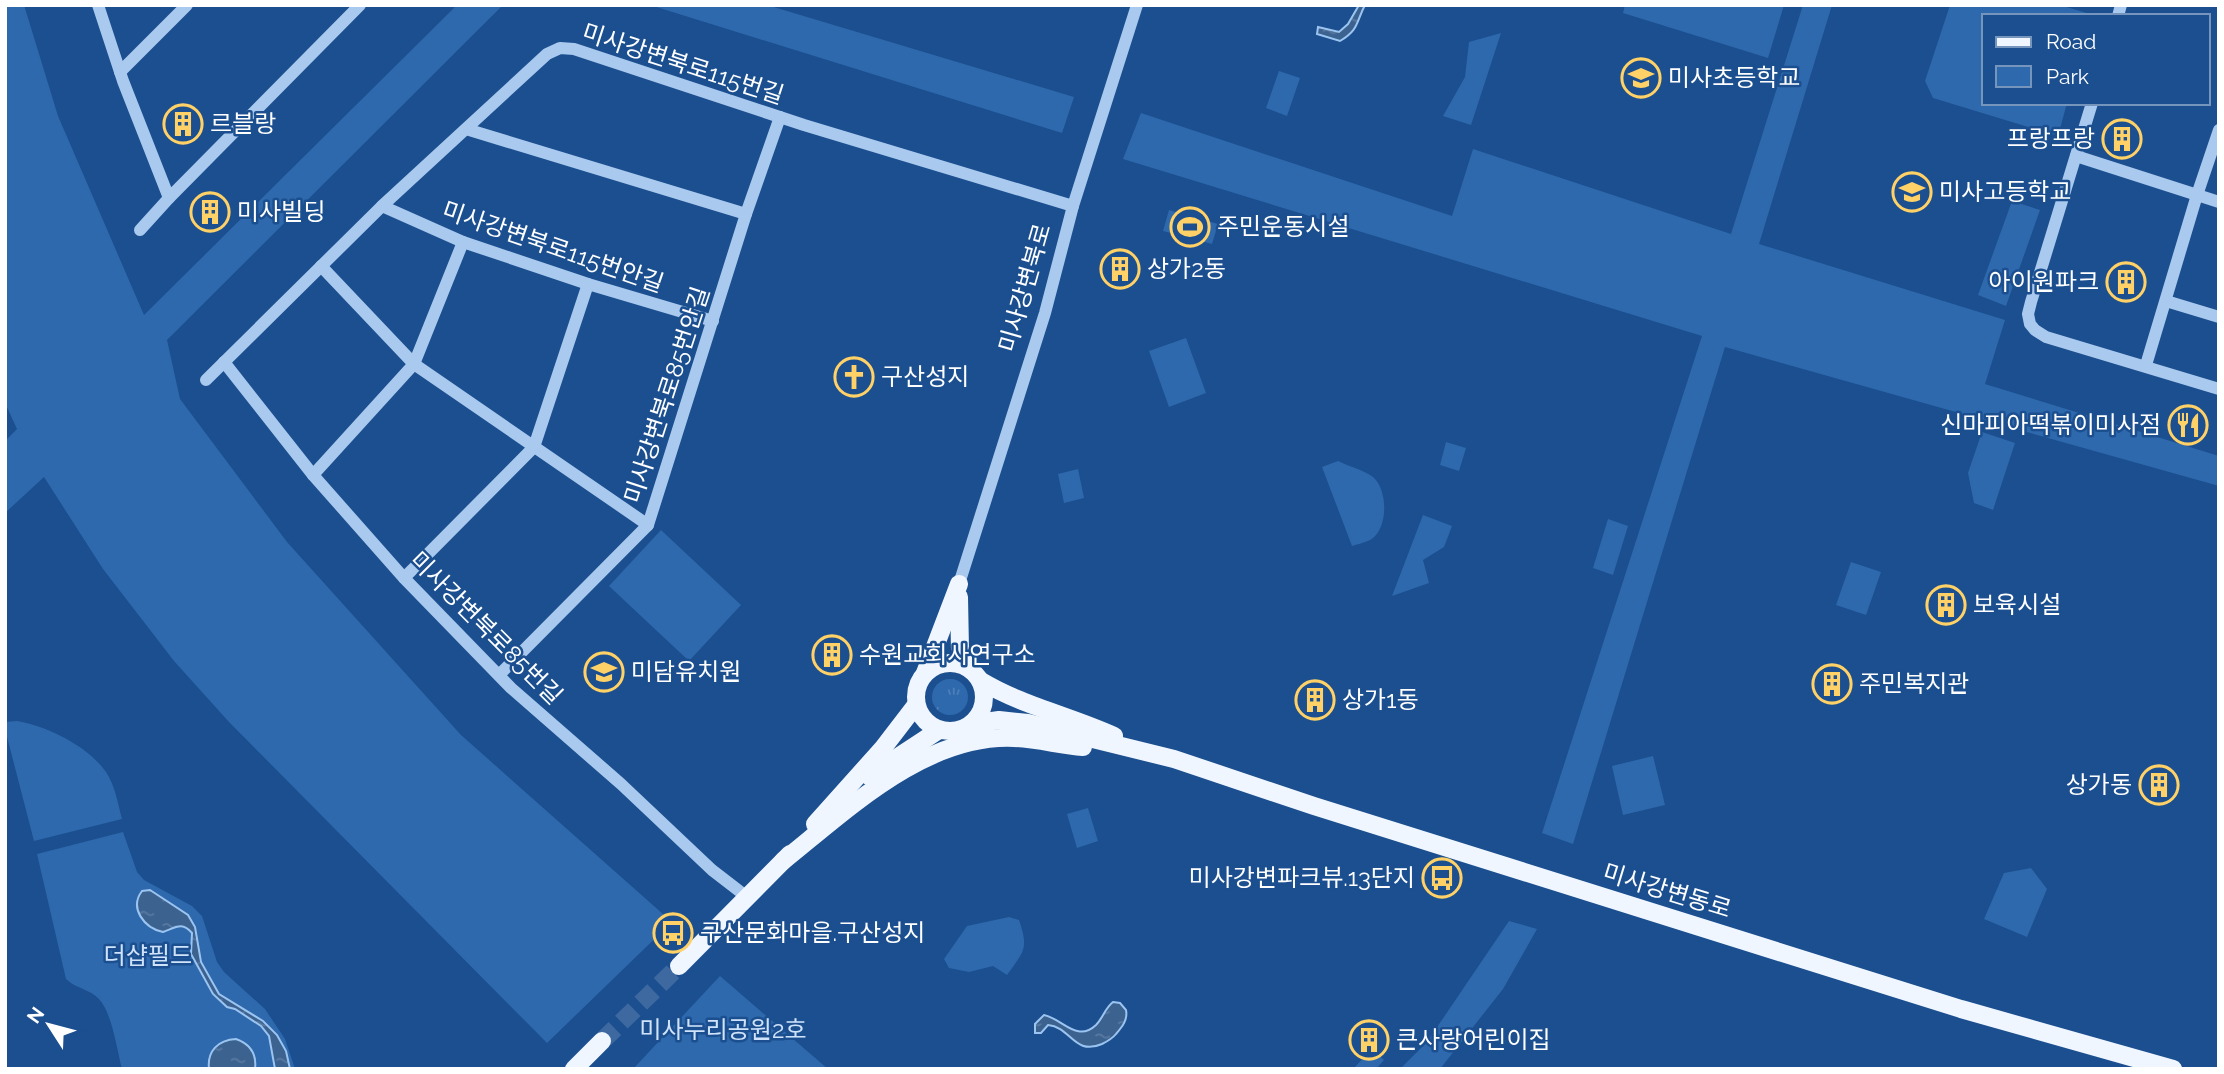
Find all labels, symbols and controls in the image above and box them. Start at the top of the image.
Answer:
legend [1982,14,2210,105]
street label: 미사강변북로115번길 [579,17,788,110]
text: Road [2046,29,2096,54]
school or university icon: 미사초등학교 [1620,57,1662,99]
place label: 미사초등학교 [1668,63,1800,92]
text: Park [2046,64,2089,89]
building icon: 르블랑 [162,103,204,145]
place label: 르블랑 [210,109,276,138]
building icon: 프랑프랑 [2101,118,2143,160]
place label: 프랑프랑 [2007,124,2095,153]
school or university icon: 미사고등학교 [1891,171,1933,213]
place label: 미사고등학교 [1939,177,2071,206]
building icon: 미사빌딩 [189,191,231,233]
street label: 미사강변북로115번안길 [439,195,668,298]
place label: 미사빌딩 [237,197,325,226]
sports icon: 주민운동시설 [1169,206,1211,248]
place label: 주민운동시설 [1217,212,1349,241]
street label: 미사강변북로 [992,220,1057,356]
building icon: 상가2동 [1099,248,1141,290]
place label: 상가2동 [1147,254,1226,283]
building icon: 아이원파크 [2105,261,2147,303]
place label: 아이원파크 [1989,267,2099,296]
street label: 미사강변북로85번안길 [618,283,715,507]
church icon: 구산성지 [833,356,875,398]
place label: 구산성지 [881,362,969,391]
restaurant icon: 신마피아떡볶이미사점 [2167,404,2209,446]
place label: 신마피아떡볶이미사점 [1940,410,2161,439]
street label: 미사강변북로85번길 [404,545,569,710]
building icon: 보육시설 [1925,584,1967,626]
place label: 보육시설 [1973,590,2061,619]
building icon: 수원교회사연구소 [811,634,853,676]
place label: 수원교회사연구소 [859,640,1036,669]
school or university icon: 미담유치원 [583,651,625,693]
place label: 미담유치원 [631,657,741,686]
building icon: 주민복지관 [1811,663,1853,705]
place label: 주민복지관 [1859,669,1969,698]
building icon: 상가1동 [1294,679,1336,721]
place label: 상가1동 [1342,685,1419,714]
building icon: 상가동 [2138,764,2180,806]
place label: 상가동 [2066,770,2132,799]
bus stop icon: 미사강변파크뷰.13단지 [1421,857,1463,899]
street label: 미사강변동로 [1600,857,1735,924]
place label: 미사강변파크뷰.13단지 [1189,863,1415,892]
bus stop icon: 구산문화마을.구산성지 [652,912,694,954]
place label: 구산문화마을.구산성지 [700,918,925,947]
park label: 더샵필드 [104,941,192,970]
north arrow [14,990,84,1060]
text: N [22,1003,48,1027]
park label: 미사누리공원2호 [639,1015,807,1044]
building icon: 큰사랑어린이집 [1348,1019,1390,1061]
place label: 큰사랑어린이집 [1396,1025,1551,1054]

